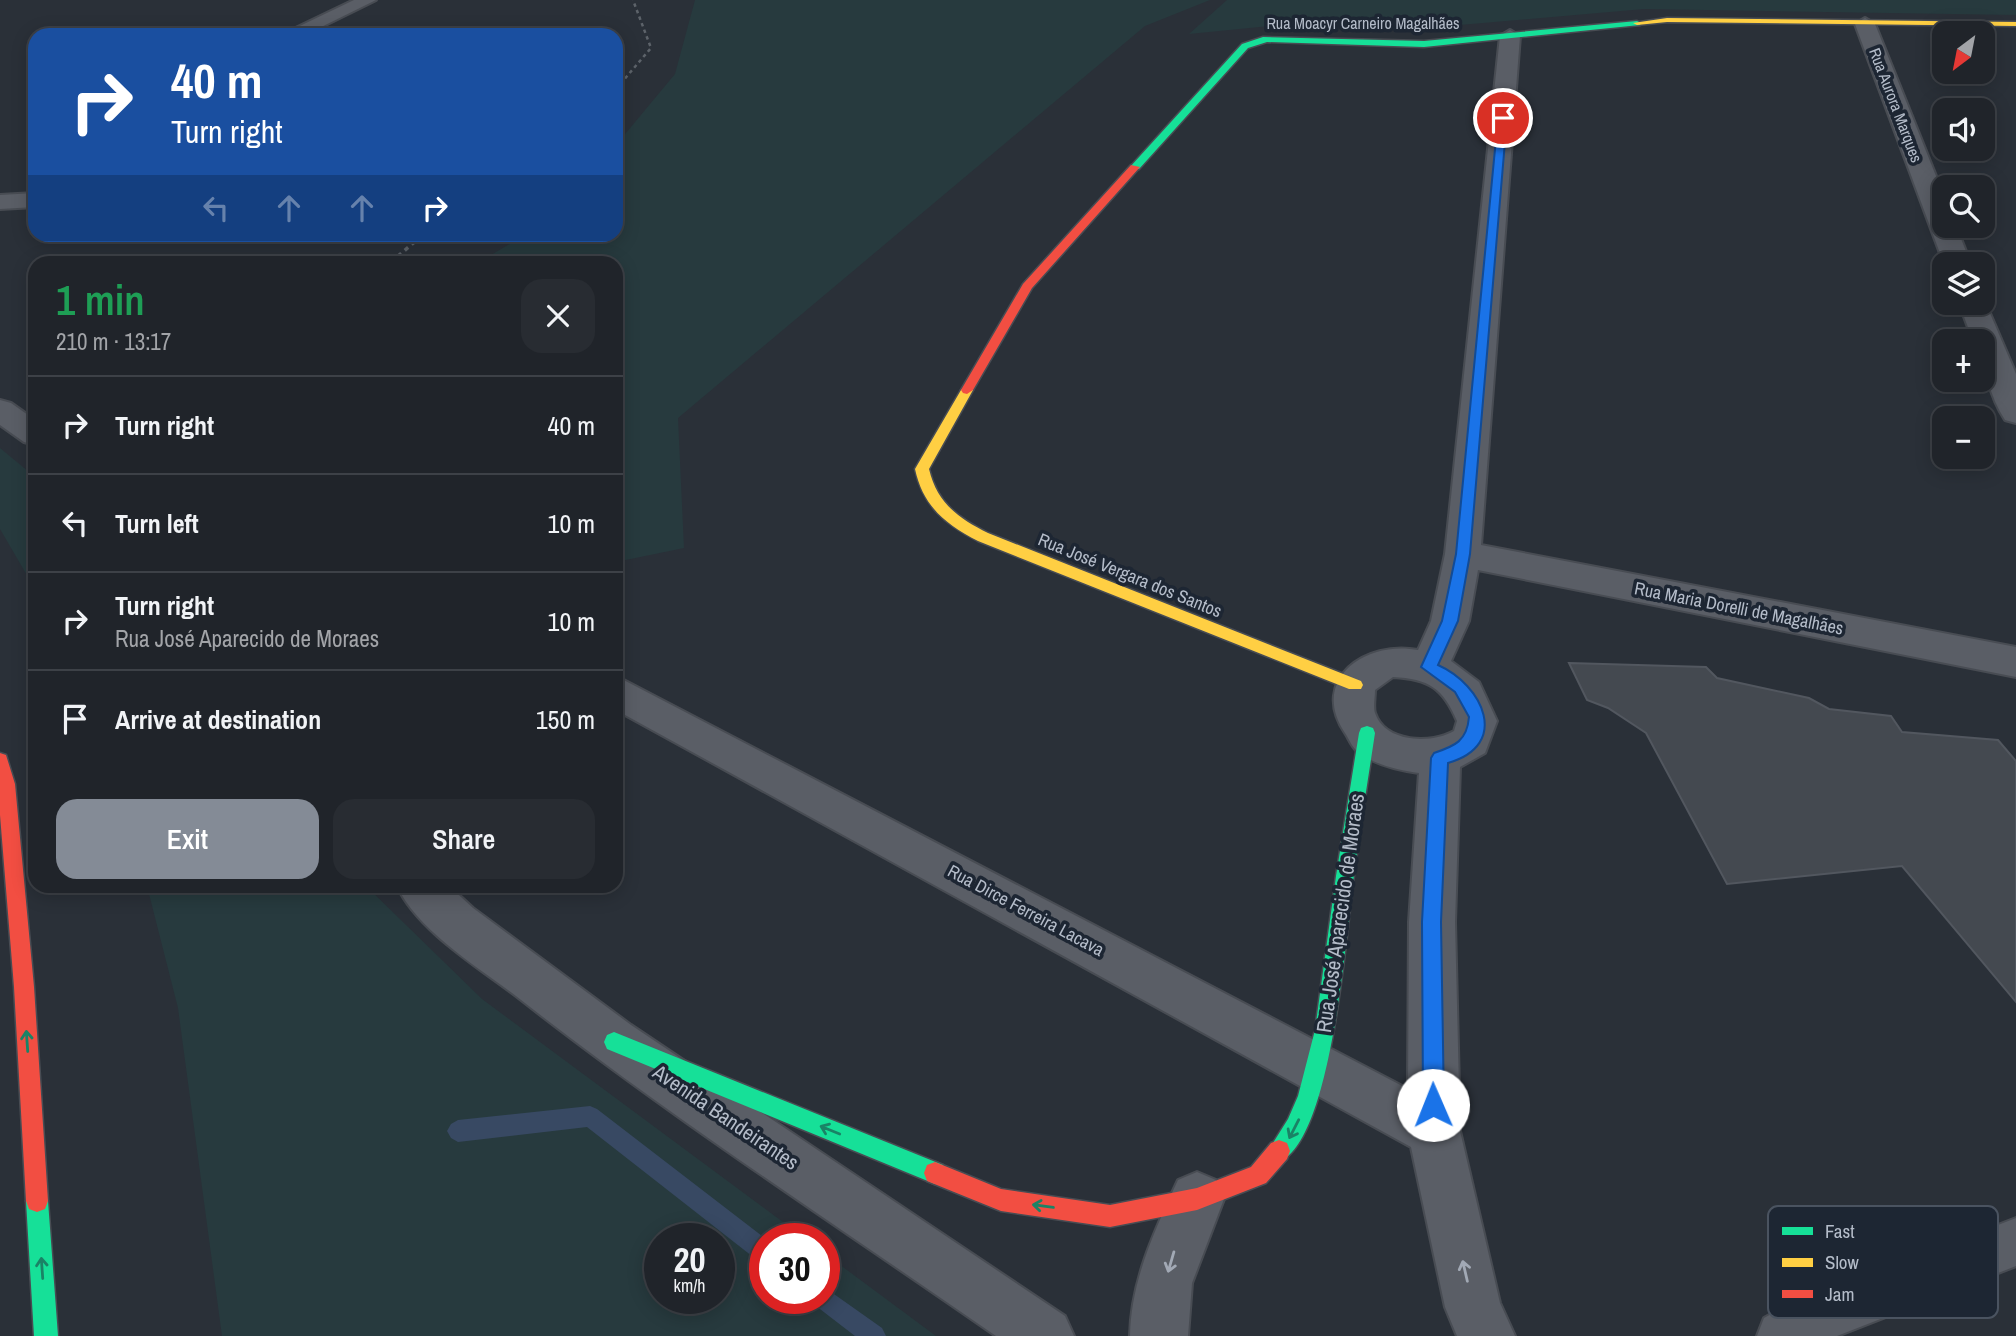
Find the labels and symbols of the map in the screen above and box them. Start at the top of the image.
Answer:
street label: Rua Moacyr Carneiro Magalhães [1266,12,1460,34]
north arrow [1932,21,1995,84]
street label: Rua Aurora Marques [1864,45,1928,165]
pin [1473,88,1533,148]
street label: Rua José Vergara dos Santos [1034,527,1226,623]
street label: Rua Maria Dorelli de Magalhães [1632,575,1846,641]
street label: Rua José Aparecido de Moraes [1309,792,1371,1034]
street label: Rua Dirce Ferreira Lacava [943,858,1109,962]
one-way arrow [21,1030,34,1053]
street label: Avenida Bandeirantes [647,1057,805,1177]
position arrow [1396,1068,1470,1142]
one-way arrow [1287,1118,1301,1138]
one-way arrow [819,1123,841,1136]
one-way arrow [1032,1199,1055,1212]
legend [1768,1206,1998,1318]
text: Fast [1825,1218,1855,1244]
speed limit sign: 30 [749,1223,840,1314]
text: Slow [1825,1249,1860,1275]
one-way arrow [1163,1251,1176,1273]
one-way arrow [35,1257,48,1280]
one-way arrow [1458,1260,1472,1283]
text: Jam [1825,1281,1854,1307]

